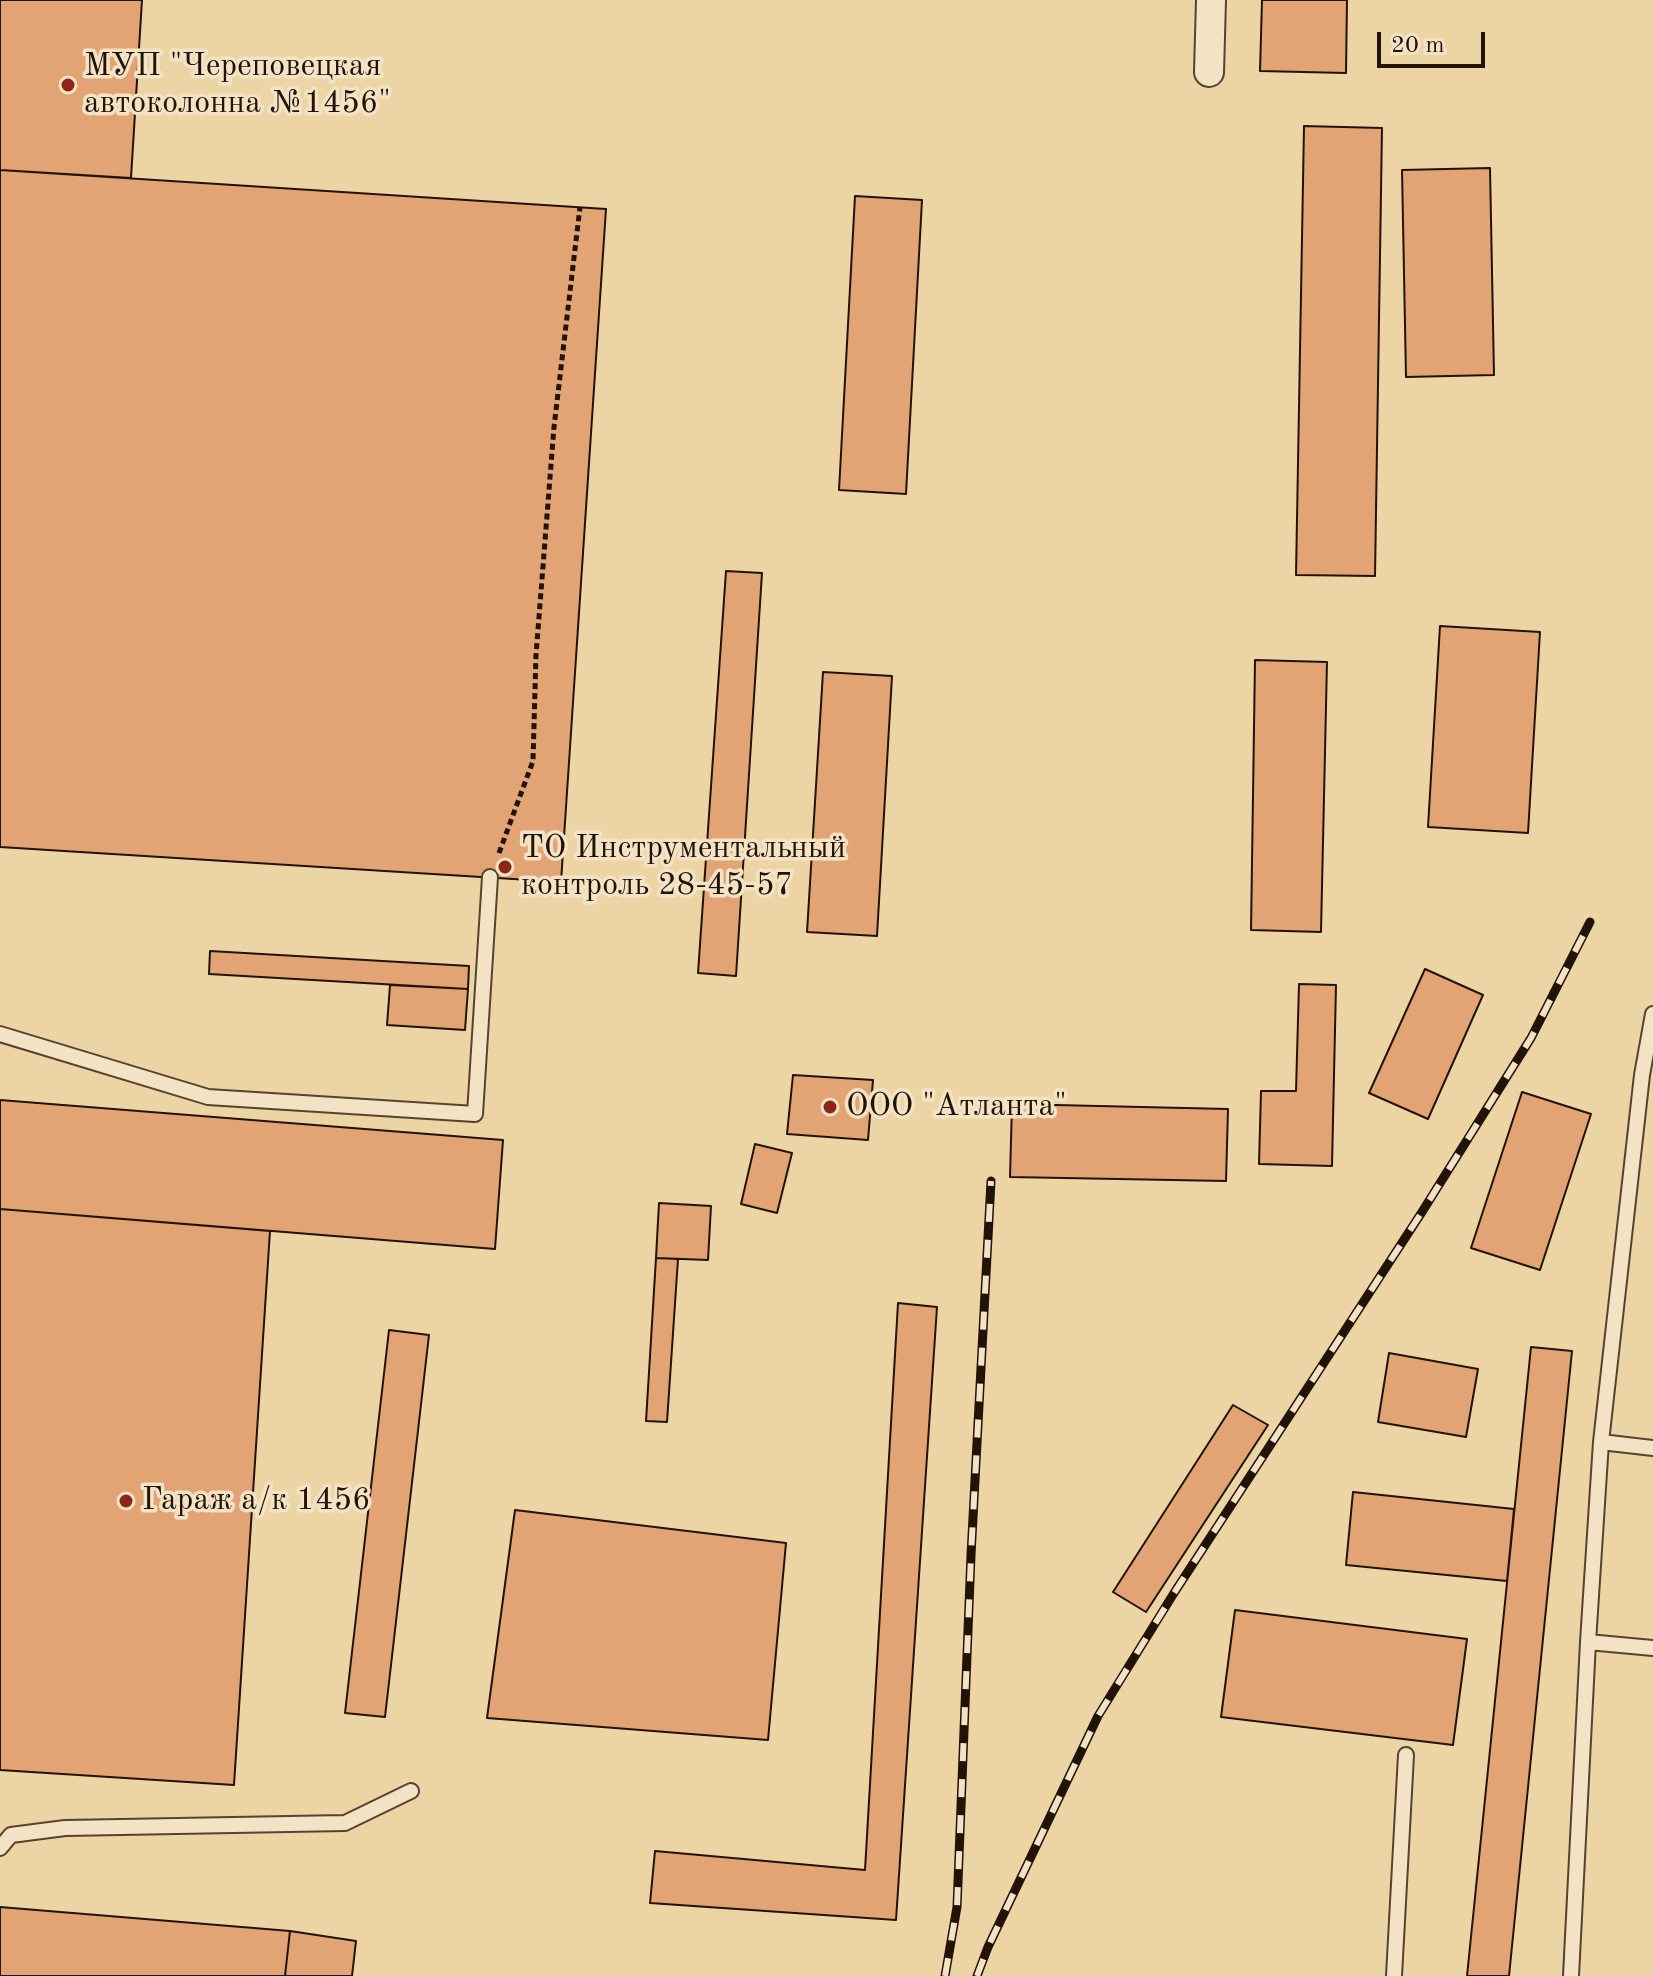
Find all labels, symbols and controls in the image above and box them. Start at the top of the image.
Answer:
scale bar [1381,16,1489,66]
text: 20 m [1391,34,1445,58]
place label: МУП "Череповецкая автоколонна №1456" [84,48,391,123]
marker: МУП "Череповецкая автоколонна №1456" [59,76,77,94]
place label: ТО Инструментальный контроль 28-45-57 [521,830,846,905]
marker: ТО Инструментальный контроль 28-45-57 [496,858,514,876]
place label: ООО "Атланта" [846,1088,1067,1126]
marker: ООО "Атланта" [821,1098,839,1116]
place label: Гараж а/к 1456 [142,1482,371,1520]
marker: Гараж а/к 1456 [117,1492,135,1510]

